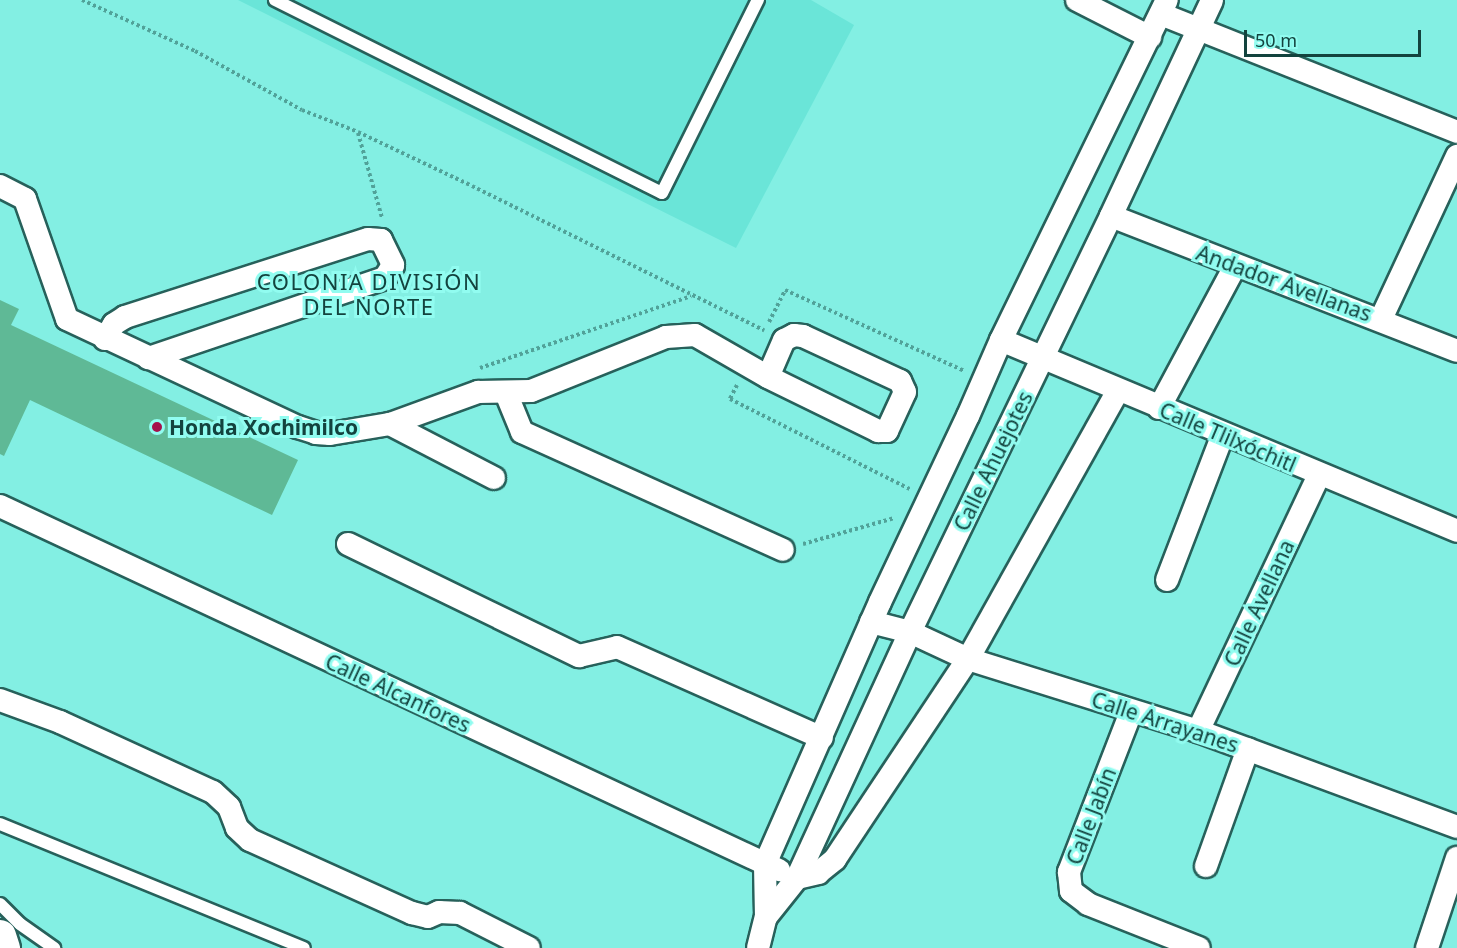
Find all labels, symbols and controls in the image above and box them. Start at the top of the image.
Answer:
scale bar [1247,18,1424,56]
text: 50 m [1255,28,1297,52]
street label: Andador Avellanas [1193,240,1375,326]
district label: COLONIA DIVISIÓN DEL NORTE [257,268,481,320]
street label: Calle Ahuejotes [948,387,1038,535]
street label: Calle Tlilxóchitl [1156,397,1300,477]
place label: Honda Xochimilco [169,414,358,440]
marker: Honda Xochimilco [150,420,164,434]
street label: Calle Avellana [1219,536,1299,670]
street label: Calle Alcanfores [322,648,474,738]
street label: Calle Arrayanes [1088,686,1242,758]
street label: Calle Jabín [1061,764,1121,868]

